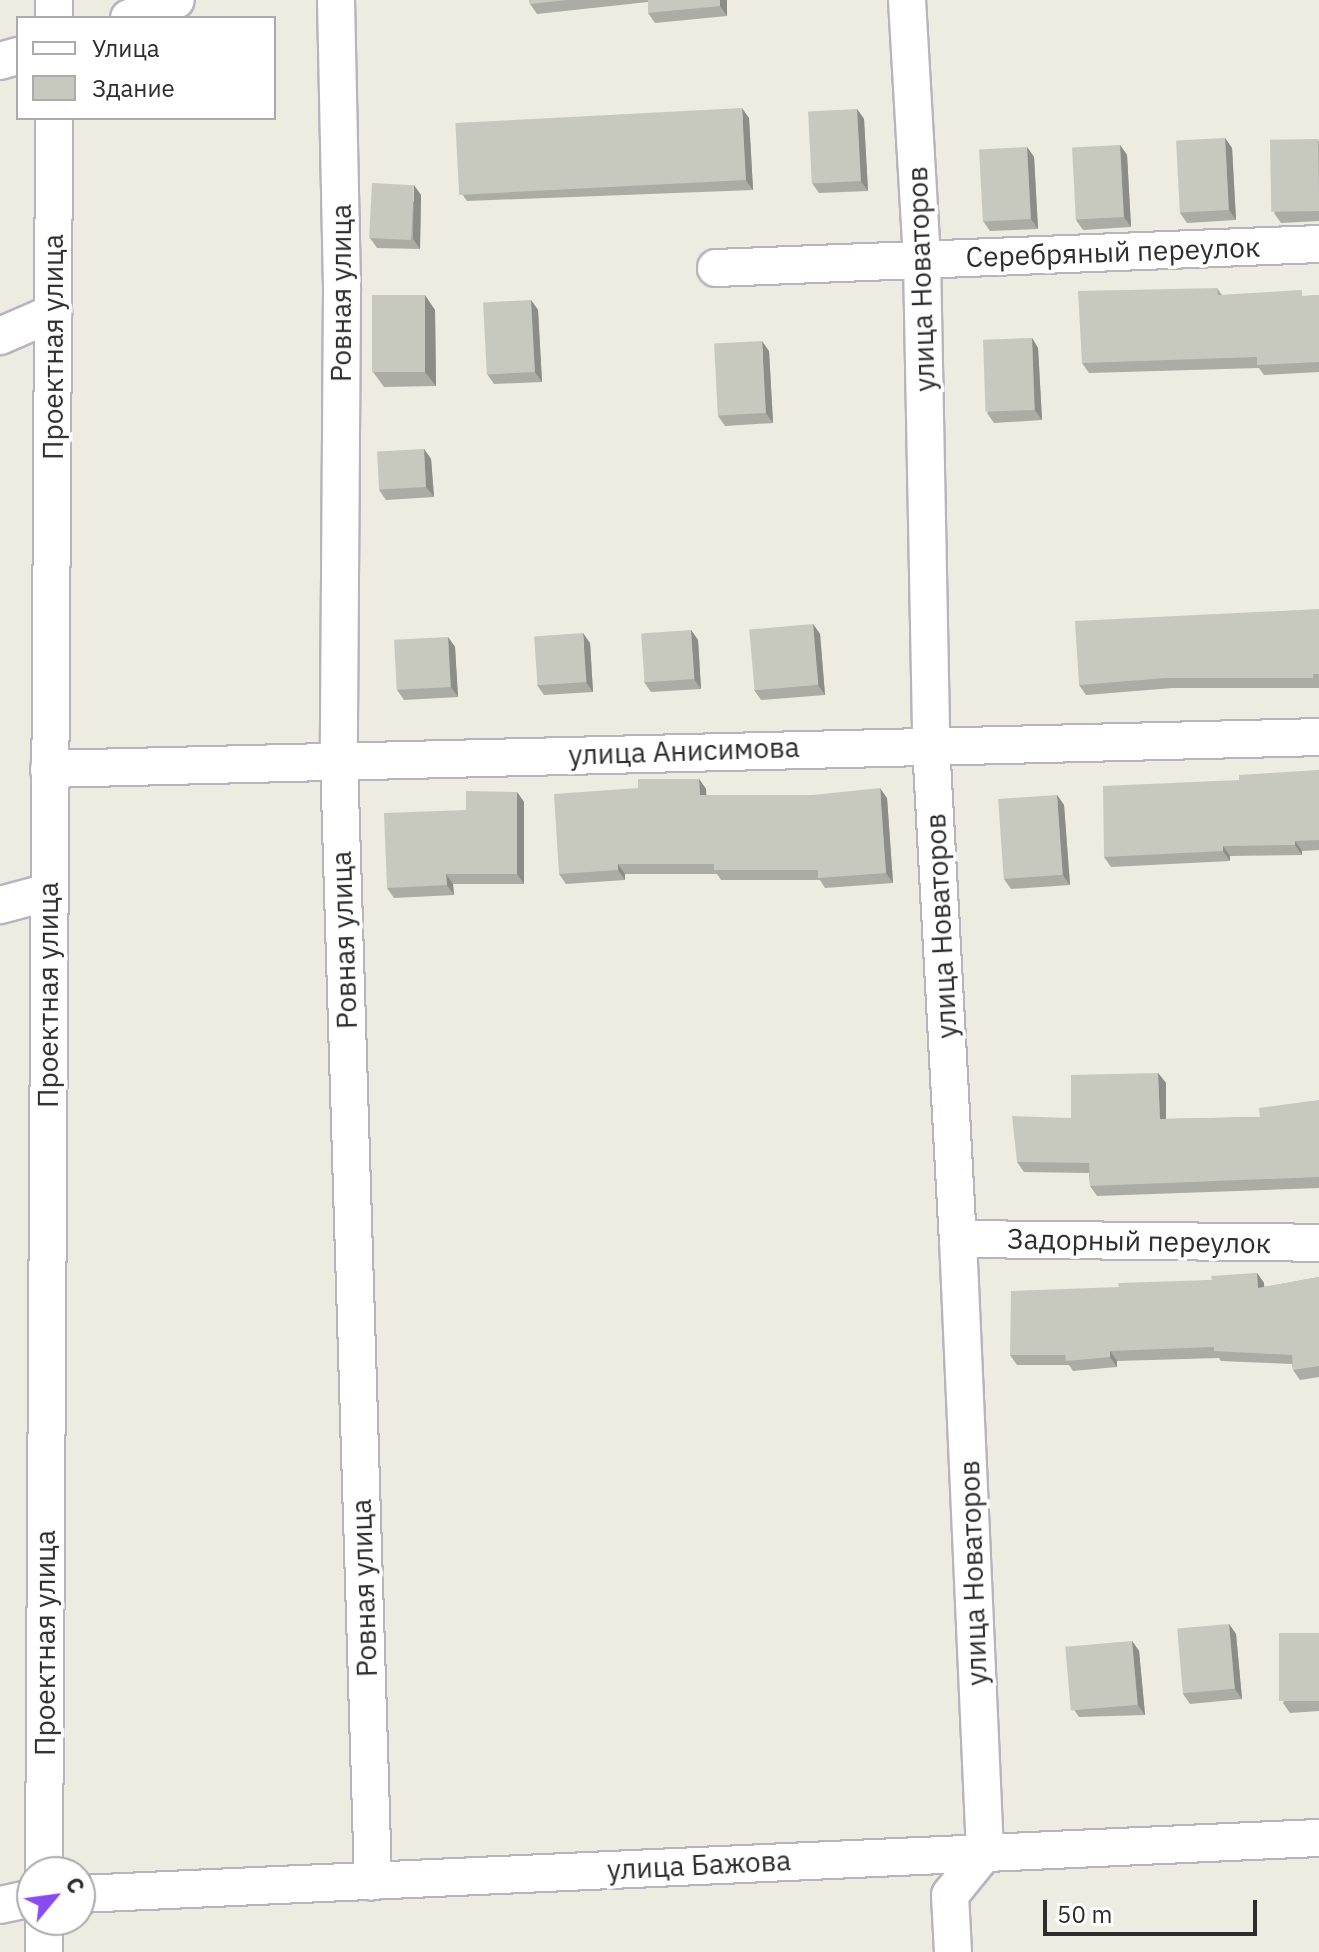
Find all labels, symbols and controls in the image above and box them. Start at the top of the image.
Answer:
legend [16,16,276,120]
text: Улица [92,32,160,64]
text: Здание [92,72,175,104]
street label: улица Новаторов [900,166,942,392]
street label: Ровная улица [324,204,358,382]
street label: Серебряный переулок [965,230,1261,274]
street label: Проектная улица [36,234,70,460]
street label: улица Анисимова [568,730,800,772]
street label: улица Новаторов [918,812,964,1040]
street label: Ровная улица [324,850,364,1030]
street label: Проектная улица [31,882,65,1108]
street label: Задорный переулок [1007,1222,1271,1260]
street label: улица Новаторов [952,1460,994,1686]
street label: Ровная улица [344,1498,384,1678]
street label: Проектная улица [28,1530,62,1756]
street label: улица Бажова [606,1843,792,1887]
north arrow [16,1856,96,1936]
text: С [60,1872,92,1898]
scale bar [1047,1884,1261,1934]
text: 50 m [1057,1898,1112,1930]

